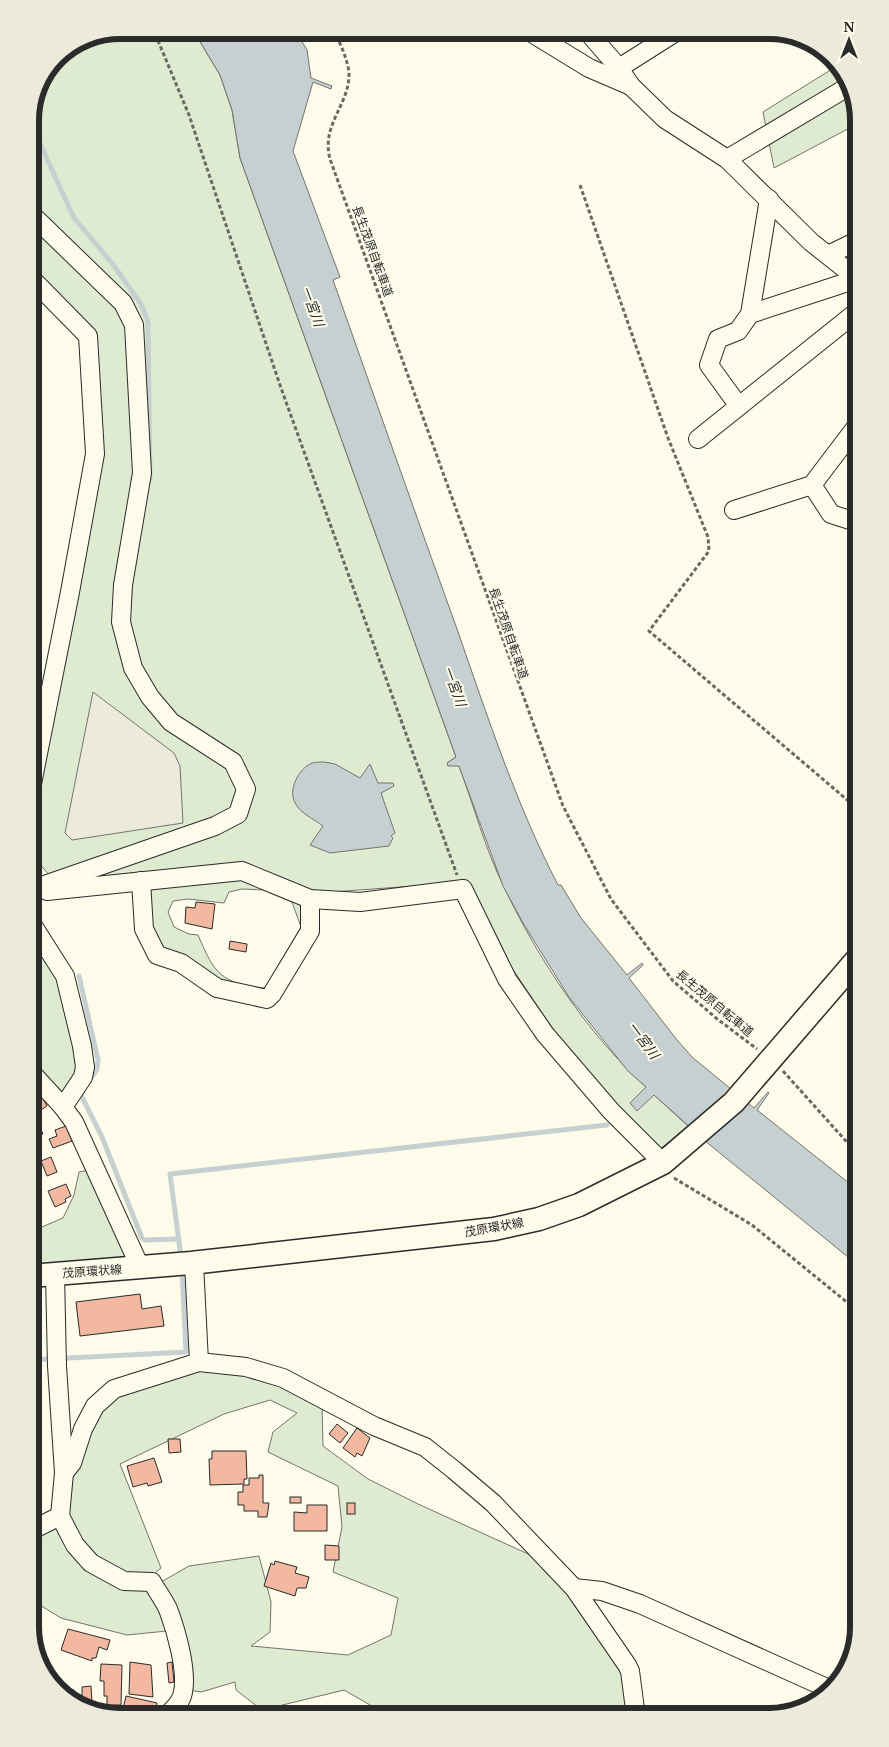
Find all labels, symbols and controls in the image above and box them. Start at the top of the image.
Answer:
north arrow [824,15,874,65]
text: N [843,17,855,36]
street label: 長生茂原自転車道 [349,203,397,299]
water label: 一宮川 [297,283,330,331]
street label: 長生茂原自転車道 [485,585,533,681]
water label: 一宮川 [439,663,472,711]
street label: 長生茂原自転車道 [673,966,757,1040]
water label: 一宮川 [624,1018,665,1064]
street label: 茂原環状線 [463,1213,525,1241]
street label: 茂原環状線 [61,1260,123,1282]

